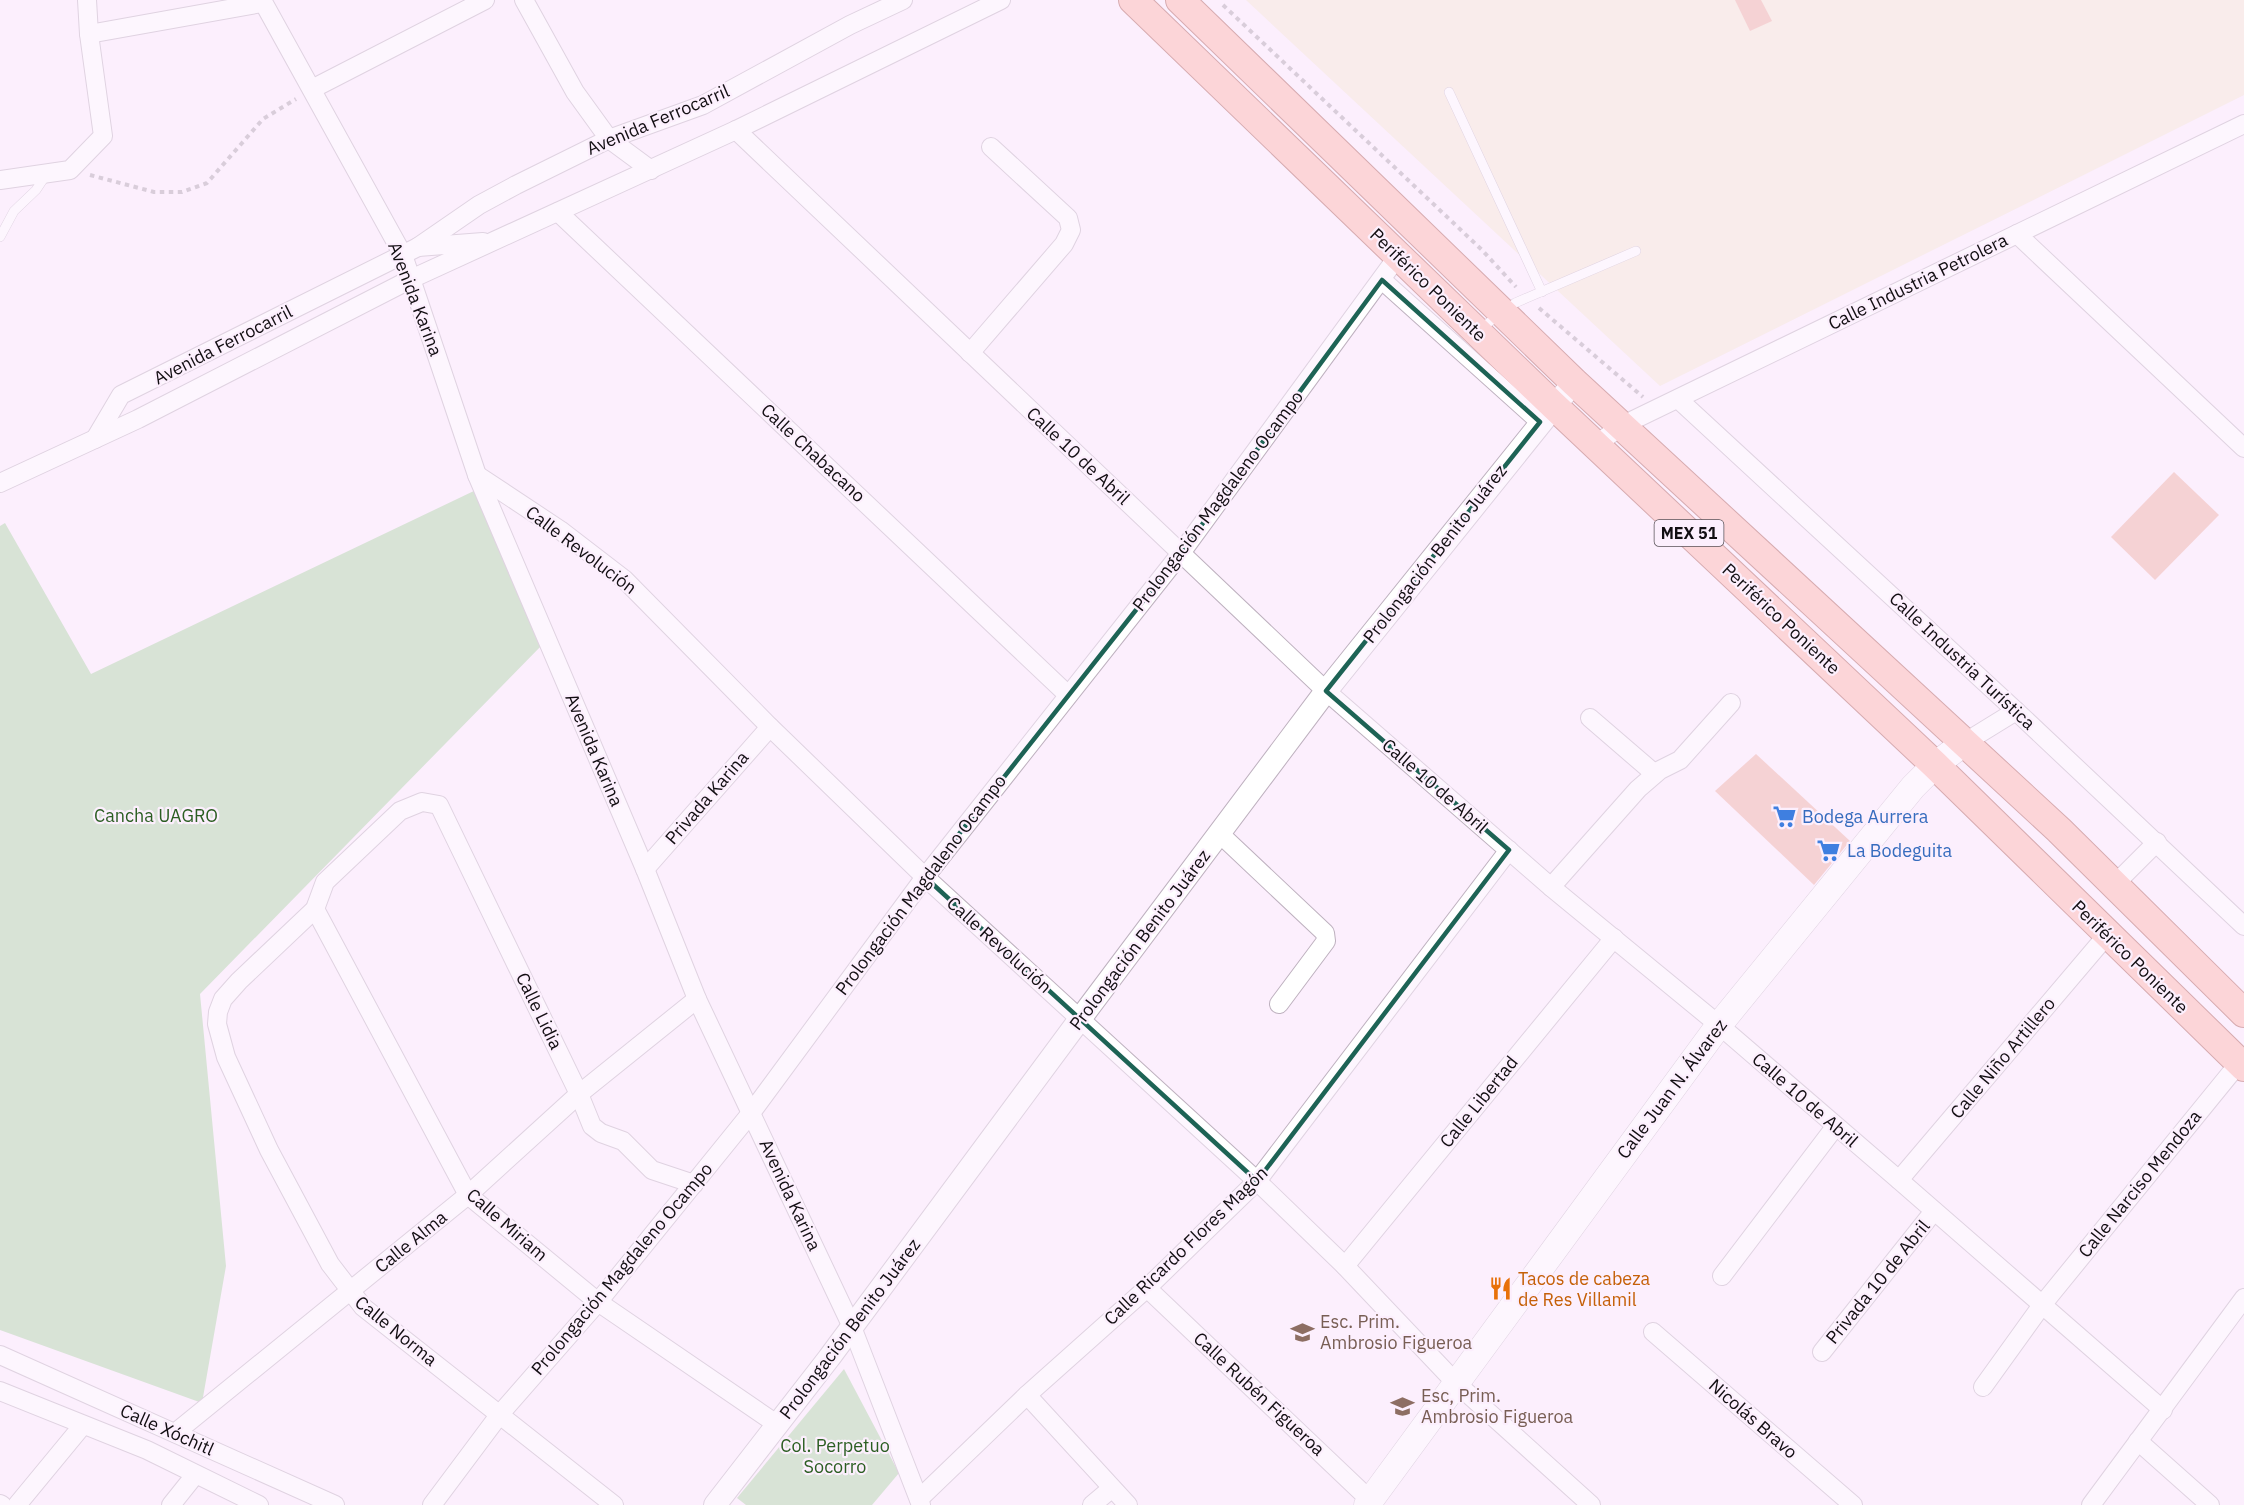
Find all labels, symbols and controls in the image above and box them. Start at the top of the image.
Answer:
street label: Avenida Ferrocarril [583,79,733,160]
street label: Periférico Poniente [1365,223,1491,346]
street label: Calle Industria Petrolera [1824,228,2012,335]
street label: Avenida Karina [383,238,448,360]
street label: Avenida Ferrocarril [149,300,296,389]
street label: Prolongación Magdaleno Ocampo [1127,386,1308,616]
street label: Calle Chabacano [756,398,870,507]
street label: Calle 10 de Abril [1022,402,1135,509]
street label: Prolongación Benito Juárez [1358,460,1511,648]
street label: Calle Revolución [521,500,641,599]
road number: MEX 51 [1654,520,1724,546]
street label: Periférico Poniente [1717,558,1845,679]
street label: Calle Industria Turística [1884,587,2040,735]
street label: Avenida Karina [560,690,629,810]
street label: Calle 10 de Abril [1378,733,1493,838]
street label: Privada Karina [660,746,754,849]
street label: Prolongación Magdaleno Ocampo [830,770,1011,1000]
park label: Cancha UAGRO [94,804,218,827]
supermarket icon: Bodega Aurrera [1771,804,1797,830]
place label: Bodega Aurrera [1802,805,1929,828]
supermarket icon: La Bodeguita [1816,838,1842,864]
place label: La Bodeguita [1847,839,1952,862]
street label: Prolongación Benito Juárez [1064,845,1215,1035]
street label: Calle Revolución [942,891,1057,998]
street label: Periférico Poniente [2067,895,2193,1018]
street label: Calle Lidia [511,969,568,1053]
street label: Calle Niño Artillero [1945,992,2060,1123]
street label: Calle Juan N. Álvarez [1612,1014,1732,1163]
street label: Calle 10 de Abril [1748,1047,1863,1152]
street label: Calle Libertad [1435,1051,1523,1152]
street label: Calle Narciso Mendoza [2073,1105,2206,1262]
street label: Avenida Karina [755,1135,826,1255]
street label: Prolongación Magdaleno Ocampo [526,1158,717,1380]
street label: Calle Ricardo Flores Magón [1099,1161,1272,1330]
street label: Calle Miriam [462,1183,553,1266]
street label: Calle Alma [370,1205,452,1278]
street label: Privada 10 de Abril [1821,1215,1935,1348]
street label: Prolongación Benito Juárez [774,1234,925,1424]
place label: Tacos de cabeza de Res Villamil [1518,1267,1651,1311]
restaurant icon: Tacos de cabeza de Res Villamil [1487,1276,1513,1302]
street label: Calle Norma [350,1290,442,1371]
place label: Esc. Prim. Ambrosio Figueroa [1320,1310,1473,1354]
school or university icon: Esc. Prim. Ambrosio Figueroa [1289,1319,1315,1345]
street label: Calle Rubén Figueroa [1189,1327,1330,1461]
street label: Nicolás Bravo [1704,1374,1803,1463]
place label: Esc, Prim. Ambrosio Figueroa [1421,1384,1574,1428]
school or university icon: Esc, Prim. Ambrosio Figueroa [1390,1393,1416,1419]
street label: Calle Xóchitl [117,1399,218,1461]
park label: Col. Perpetuo Socorro [780,1434,890,1478]

